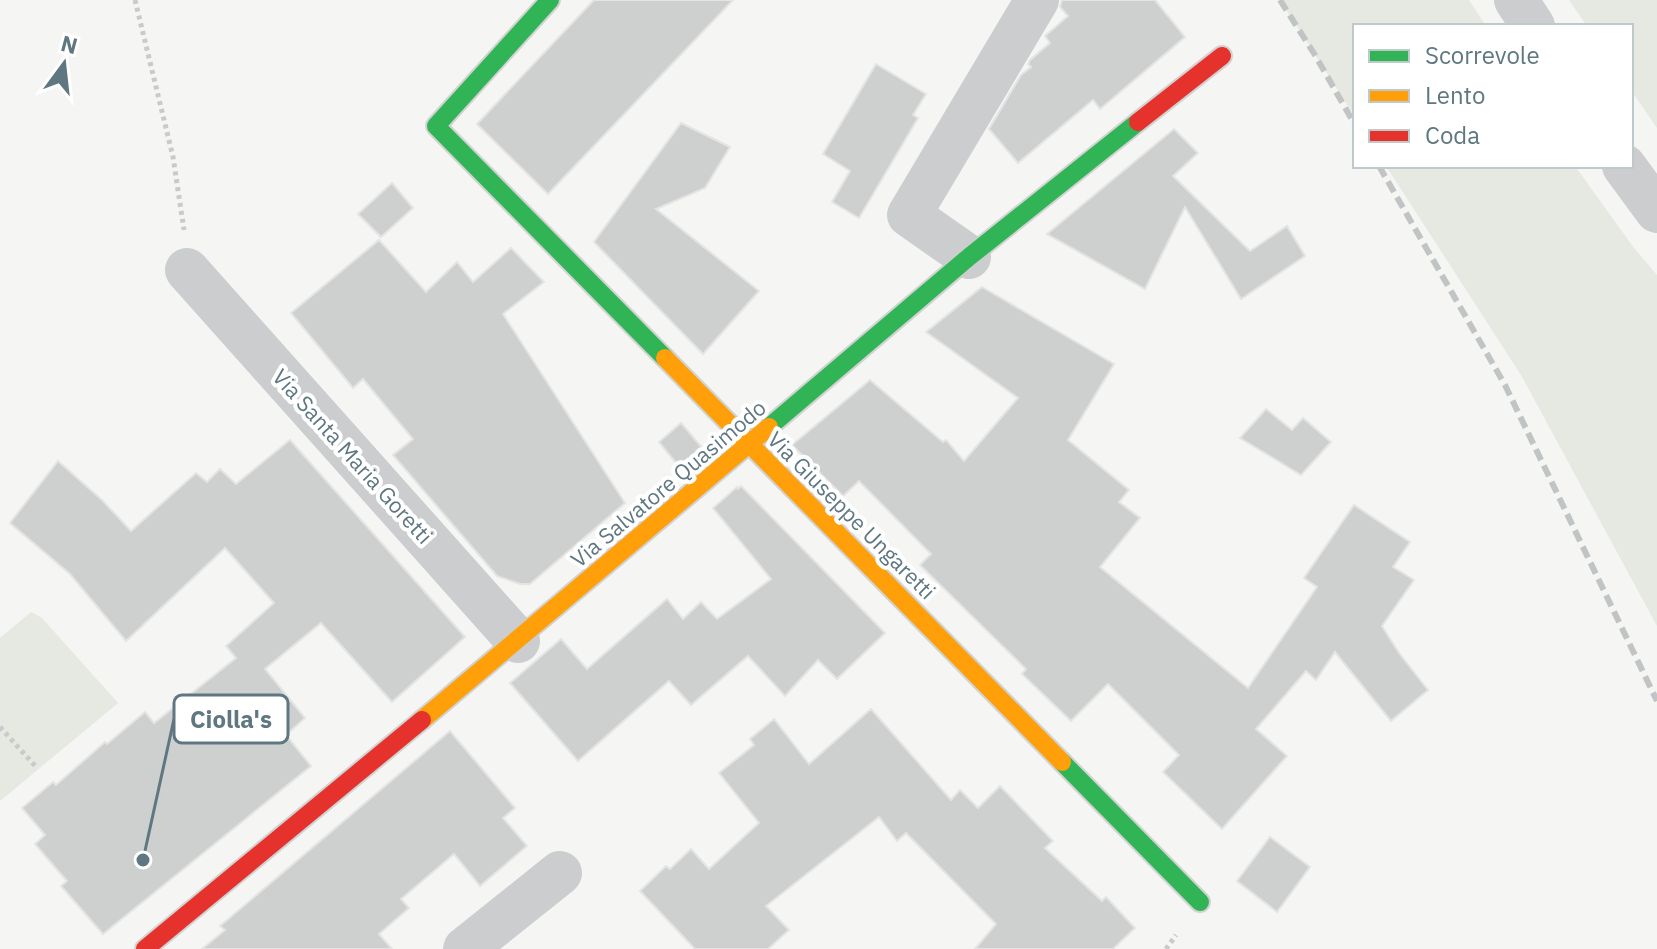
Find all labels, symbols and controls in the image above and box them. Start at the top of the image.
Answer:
north arrow [24,24,104,104]
legend [1353,24,1633,168]
text: N [58,28,81,60]
text: Scorrevole [1425,39,1540,71]
text: Lento [1425,79,1485,111]
text: Coda [1425,119,1480,151]
street label: Via Santa Maria Goretti [267,362,439,550]
street label: Via Salvatore Quasimodo [564,393,772,573]
street label: Via Giuseppe Ungaretti [762,425,942,605]
callout: Ciolla's [174,695,288,743]
text: Ciolla's [190,703,272,735]

